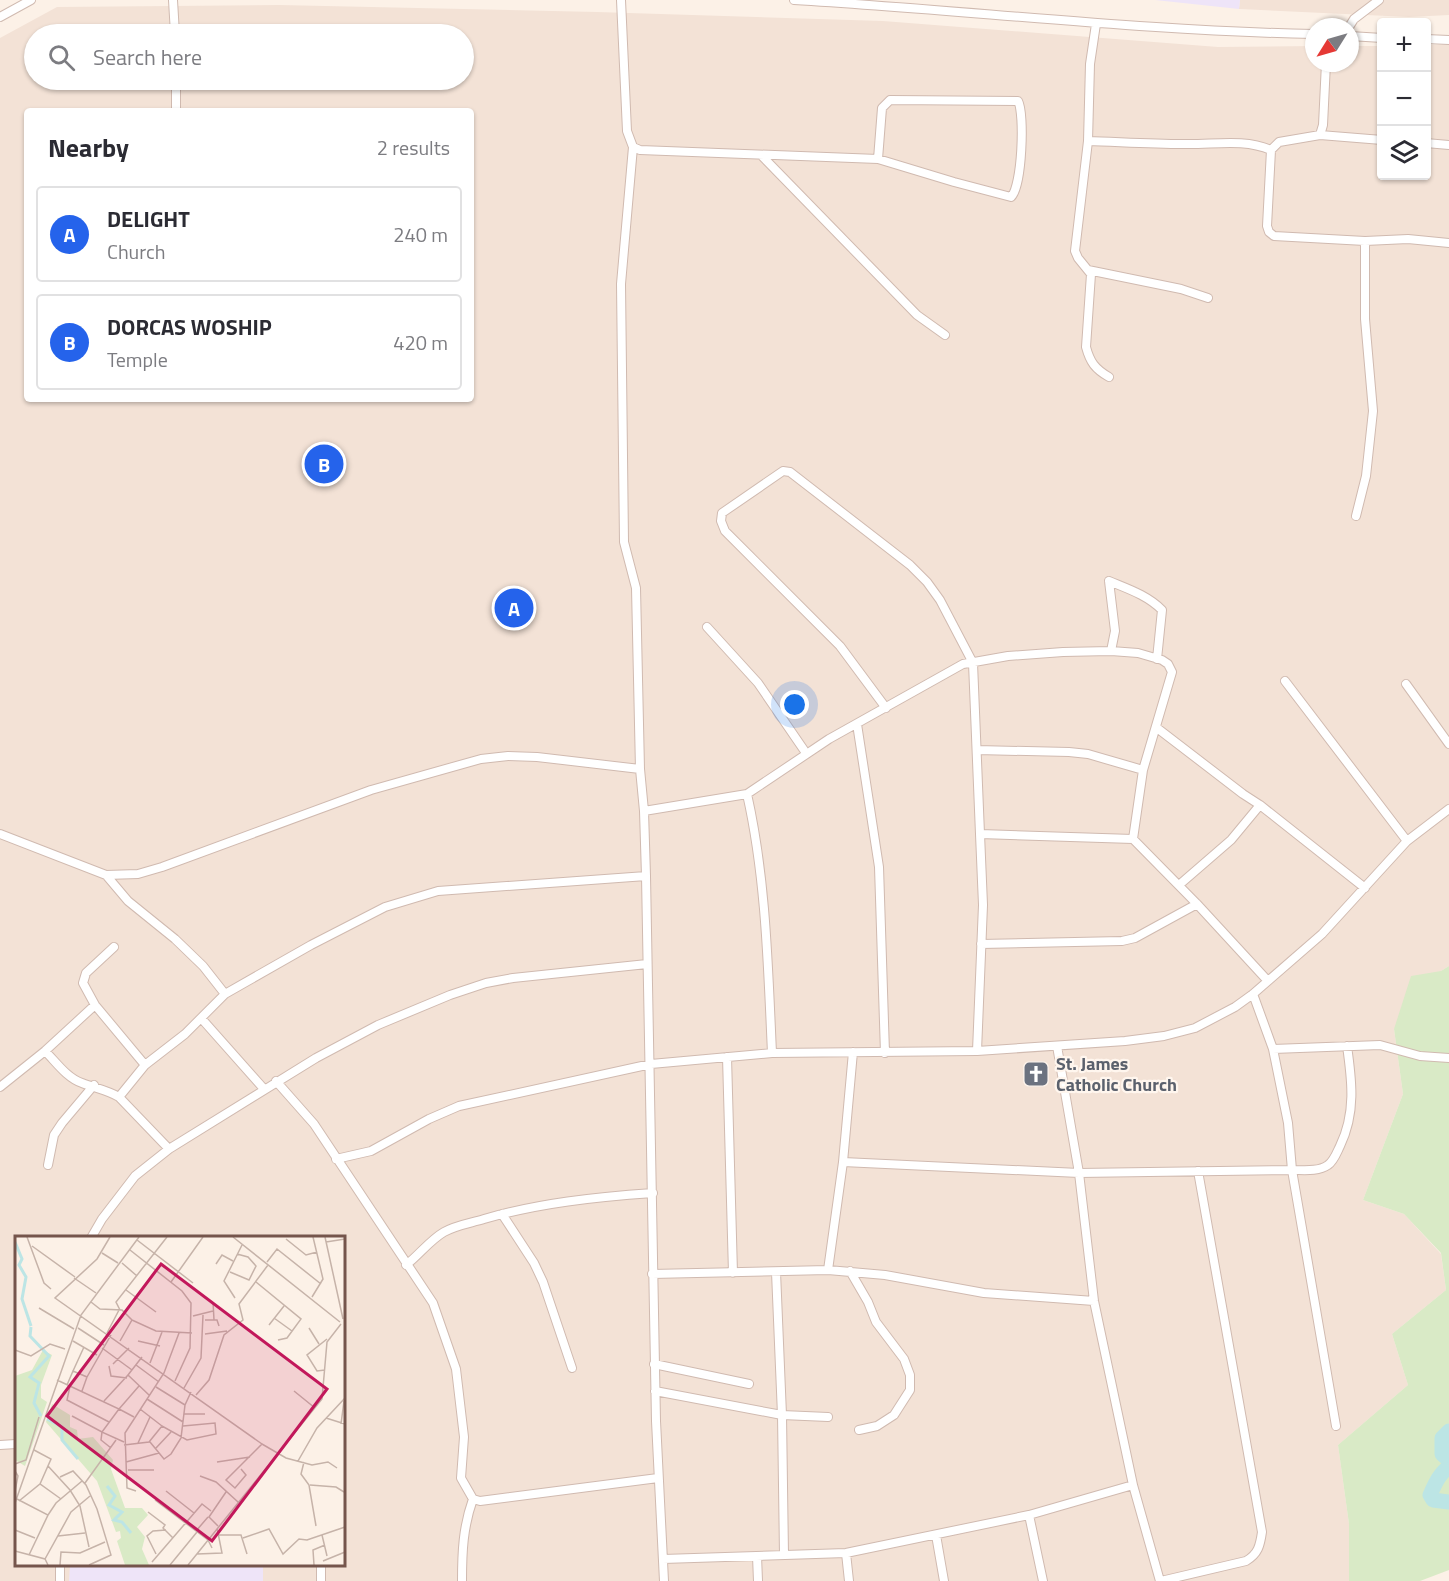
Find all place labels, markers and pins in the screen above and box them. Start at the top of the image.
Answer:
pin: B [304,442,344,486]
pin: A [494,586,534,630]
place label: St. James Catholic Church [1056,1050,1177,1098]
church icon: St. James Catholic Church [1021,1059,1051,1089]

